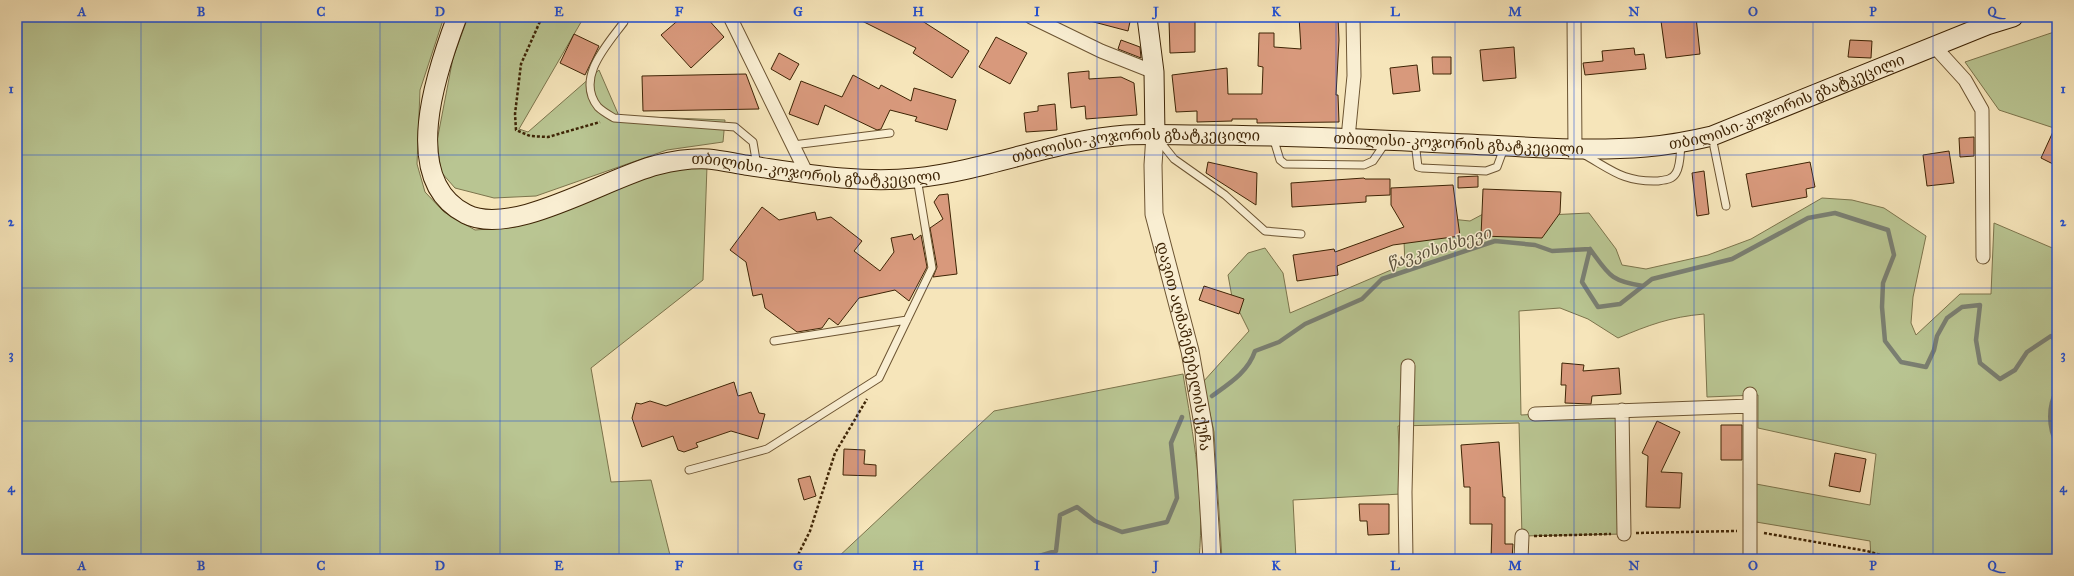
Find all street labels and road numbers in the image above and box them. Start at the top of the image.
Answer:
street label: თბილისი-კოჯორის გზატკეცილი [1668,50,1907,153]
street label: თბილისი-კოჯორის გზატკეცილი [1010,126,1260,167]
street label: თბილისი-კოჯორის გზატკეცილი [1333,129,1584,158]
street label: თბილისი-კოჯორის გზატკეცილი [691,150,942,189]
street label: დავით აღმაშენებელის ქუჩა [1153,240,1214,451]

